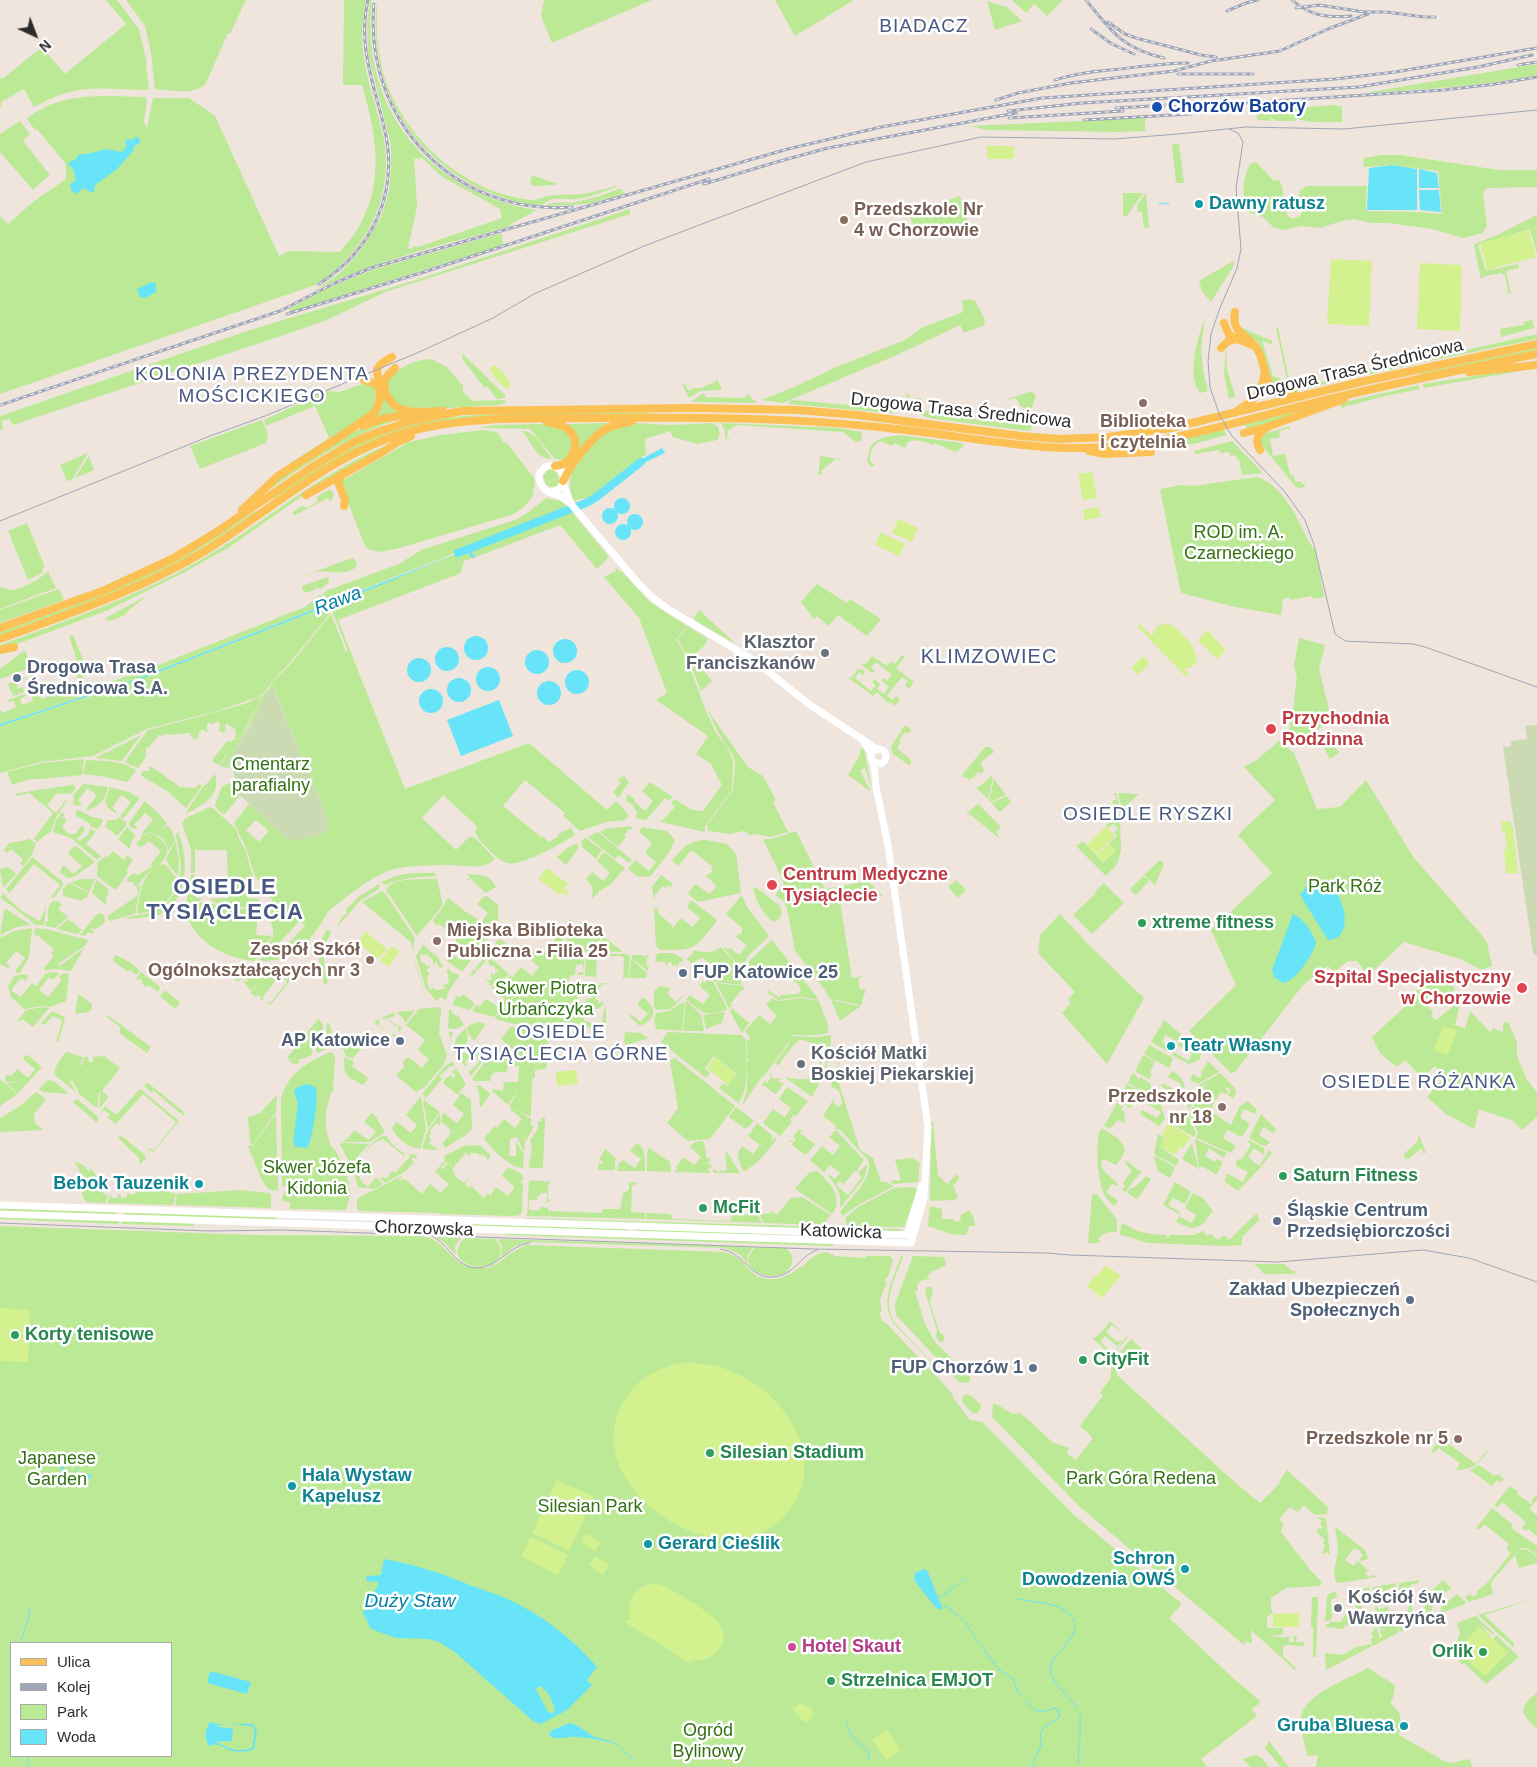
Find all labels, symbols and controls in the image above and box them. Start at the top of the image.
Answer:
north arrow [10,10,60,60]
district label: BIADACZ [878,16,970,38]
text: N [36,37,54,55]
place label: Chorzów Batory [1168,96,1306,118]
marker: Chorzów Batory [1150,100,1164,114]
place label: Dawny ratusz [1209,193,1325,215]
marker: Dawny ratusz [1193,198,1205,210]
place label: Przedszkole Nr 4 w Chorzowie [854,199,983,242]
marker: Przedszkole Nr 4 w Chorzowie [838,214,850,226]
street label: Drogowa Trasa Średnicowa [1245,335,1465,405]
district label: KOLONIA PREZYDENTA MOŚCICKIEGO [133,364,371,408]
street label: Drogowa Trasa Średnicowa [850,389,1072,433]
marker: Biblioteka i czytelnia [1137,397,1149,409]
place label: Biblioteka i czytelnia [1100,411,1186,454]
park label: ROD im. A. Czarneckiego [1184,522,1294,564]
water label: Rawa [311,582,365,620]
place label: Klasztor Franciszkanów [686,632,815,674]
district label: KLIMZOWIEC [919,645,1059,669]
marker: Klasztor Franciszkanów [819,647,831,659]
place label: Drogowa Trasa Średnicowa S.A. [27,657,168,700]
marker: Drogowa Trasa Średnicowa S.A. [11,672,23,684]
place label: Przychodnia Rodzinna [1282,708,1389,751]
marker: Przychodnia Rodzinna [1264,722,1278,736]
park label: Cmentarz parafialny [232,754,310,796]
district label: OSIEDLE RYSZKI [1061,804,1235,826]
place label: Centrum Medyczne Tysiąclecie [783,864,948,906]
district label: OSIEDLE TYSIĄCLECIA [145,875,305,926]
park label: Park Róż [1308,876,1382,898]
marker: Centrum Medyczne Tysiąclecie [765,878,779,892]
place label: xtreme fitness [1152,912,1274,934]
marker: xtreme fitness [1136,917,1148,929]
place label: Miejska Biblioteka Publiczna - Filia 25 [447,920,608,962]
marker: Miejska Biblioteka Publiczna - Filia 25 [431,935,443,947]
place label: Zespół Szkół Ogólnokształcących nr 3 [148,939,360,982]
marker: Zespół Szkół Ogólnokształcących nr 3 [364,954,376,966]
place label: FUP Katowice 25 [693,962,838,984]
marker: FUP Katowice 25 [677,967,689,979]
place label: Szpital Specjalistyczny w Chorzowie [1314,967,1511,1010]
park label: Skwer Piotra Urbańczyka [495,978,597,1021]
marker: Szpital Specjalistyczny w Chorzowie [1515,981,1529,995]
district label: OSIEDLE TYSIĄCLECIA GÓRNE [451,1022,671,1066]
place label: AP Katowice [281,1030,390,1052]
marker: AP Katowice [394,1035,406,1047]
place label: Teatr Własny [1181,1035,1292,1057]
marker: Teatr Własny [1165,1040,1177,1052]
place label: Kościół Matki Boskiej Piekarskiej [811,1043,974,1086]
marker: Kościół Matki Boskiej Piekarskiej [795,1058,807,1070]
district label: OSIEDLE RÓŻANKA [1320,1072,1518,1094]
place label: Przedszkole nr 18 [1108,1086,1212,1128]
marker: Przedszkole nr 18 [1216,1101,1228,1113]
park label: Skwer Józefa Kidonia [263,1157,371,1200]
place label: Saturn Fitness [1293,1165,1418,1187]
marker: Saturn Fitness [1277,1170,1289,1182]
place label: Bebok Tauzenik [53,1173,189,1195]
marker: Bebok Tauzenik [193,1178,205,1190]
place label: McFit [713,1197,760,1219]
place label: Śląskie Centrum Przedsiębiorczości [1287,1200,1450,1242]
marker: McFit [697,1202,709,1214]
marker: Śląskie Centrum Przedsiębiorczości [1271,1215,1283,1227]
street label: Chorzowska [374,1216,474,1242]
street label: Katowicka [800,1220,882,1244]
place label: Zakład Ubezpieczeń Społecznych [1229,1279,1400,1322]
marker: Zakład Ubezpieczeń Społecznych [1404,1294,1416,1306]
place label: Korty tenisowe [25,1324,154,1346]
marker: Korty tenisowe [9,1329,21,1341]
place label: CityFit [1093,1349,1149,1371]
marker: CityFit [1077,1354,1089,1366]
place label: FUP Chorzów 1 [891,1357,1023,1379]
marker: FUP Chorzów 1 [1027,1362,1039,1374]
place label: Przedszkole nr 5 [1306,1428,1448,1450]
marker: Przedszkole nr 5 [1452,1433,1464,1445]
place label: Silesian Stadium [720,1442,864,1464]
marker: Silesian Stadium [704,1447,716,1459]
park label: Japanese Garden [18,1448,96,1490]
place label: Hala Wystaw Kapelusz [302,1465,412,1508]
park label: Park Góra Redena [1066,1468,1216,1490]
marker: Hala Wystaw Kapelusz [286,1480,298,1492]
park label: Silesian Park [537,1496,643,1518]
place label: Gerard Cieślik [658,1533,780,1555]
marker: Gerard Cieślik [642,1538,654,1550]
place label: Schron Dowodzenia OWŚ [1022,1548,1175,1590]
marker: Schron Dowodzenia OWŚ [1179,1563,1191,1575]
place label: Kościół św. Wawrzyńca [1348,1587,1446,1630]
water label: Duży Staw [365,1591,455,1613]
marker: Kościół św. Wawrzyńca [1332,1602,1344,1614]
place label: Hotel Skaut [802,1636,901,1658]
marker: Hotel Skaut [786,1641,798,1653]
place label: Orlik [1432,1641,1473,1663]
legend [10,1642,172,1757]
marker: Orlik [1477,1646,1489,1658]
text: Ulica [57,1653,90,1670]
place label: Strzelnica EMJOT [841,1670,993,1692]
marker: Strzelnica EMJOT [825,1675,837,1687]
text: Kolej [57,1678,90,1695]
text: Park [57,1703,88,1720]
place label: Gruba Bluesa [1277,1715,1394,1737]
park label: Ogród Bylinowy [672,1720,744,1762]
marker: Gruba Bluesa [1398,1720,1410,1732]
text: Woda [57,1728,96,1745]

